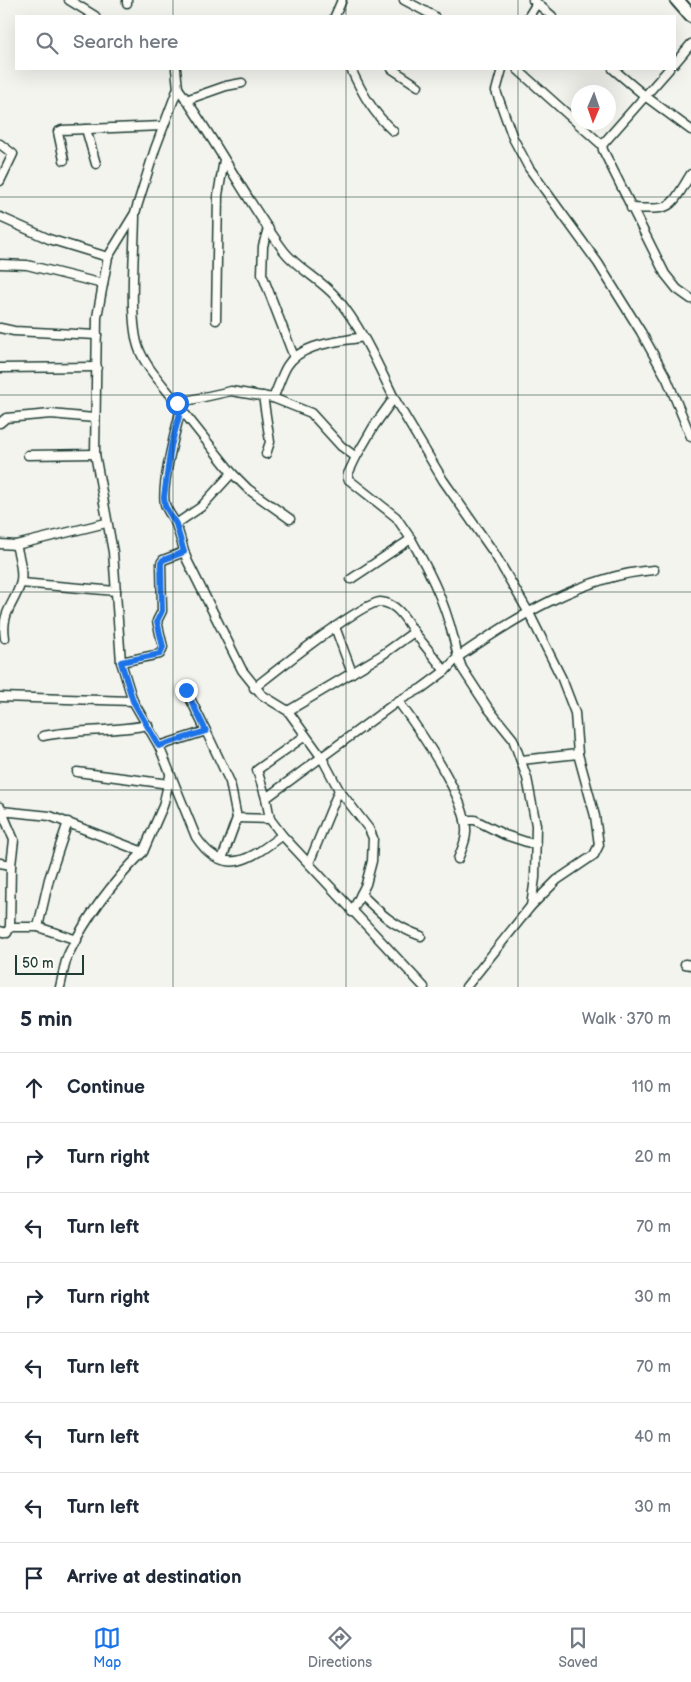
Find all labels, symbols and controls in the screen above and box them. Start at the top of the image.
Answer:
search box [15,15,676,70]
icon: search [33,29,61,57]
text: Search here [73,31,178,54]
north arrow [571,85,616,130]
route start [166,392,189,415]
route end [175,679,198,702]
scale bar [15,952,84,975]
text: 50 m [22,955,54,972]
text: 5 min [20,1007,73,1032]
text: Walk · 370 m [582,1010,671,1029]
icon: ahead [20,1074,48,1102]
text: Continue [67,1076,145,1099]
text: 110 m [632,1078,671,1097]
icon: right [20,1144,48,1172]
text: Turn right [67,1146,150,1169]
text: 20 m [635,1148,671,1167]
icon: left [20,1214,48,1242]
text: Turn left [67,1216,139,1239]
text: 70 m [636,1218,671,1237]
icon: right [20,1284,48,1312]
text: Turn right [67,1286,150,1309]
text: 30 m [634,1288,671,1307]
icon: left [20,1354,48,1382]
text: Turn left [67,1356,139,1379]
text: 70 m [636,1358,671,1377]
icon: left [20,1424,48,1452]
text: Turn left [67,1426,139,1449]
text: 40 m [634,1428,671,1447]
icon: left [20,1494,48,1522]
text: Turn left [67,1496,139,1519]
text: 30 m [634,1498,671,1517]
icon: arrive [20,1564,48,1592]
text: Arrive at destination [67,1566,242,1589]
tab: Map [93,1624,121,1671]
tab: Directions [308,1624,372,1671]
tab: Saved [558,1624,598,1671]

